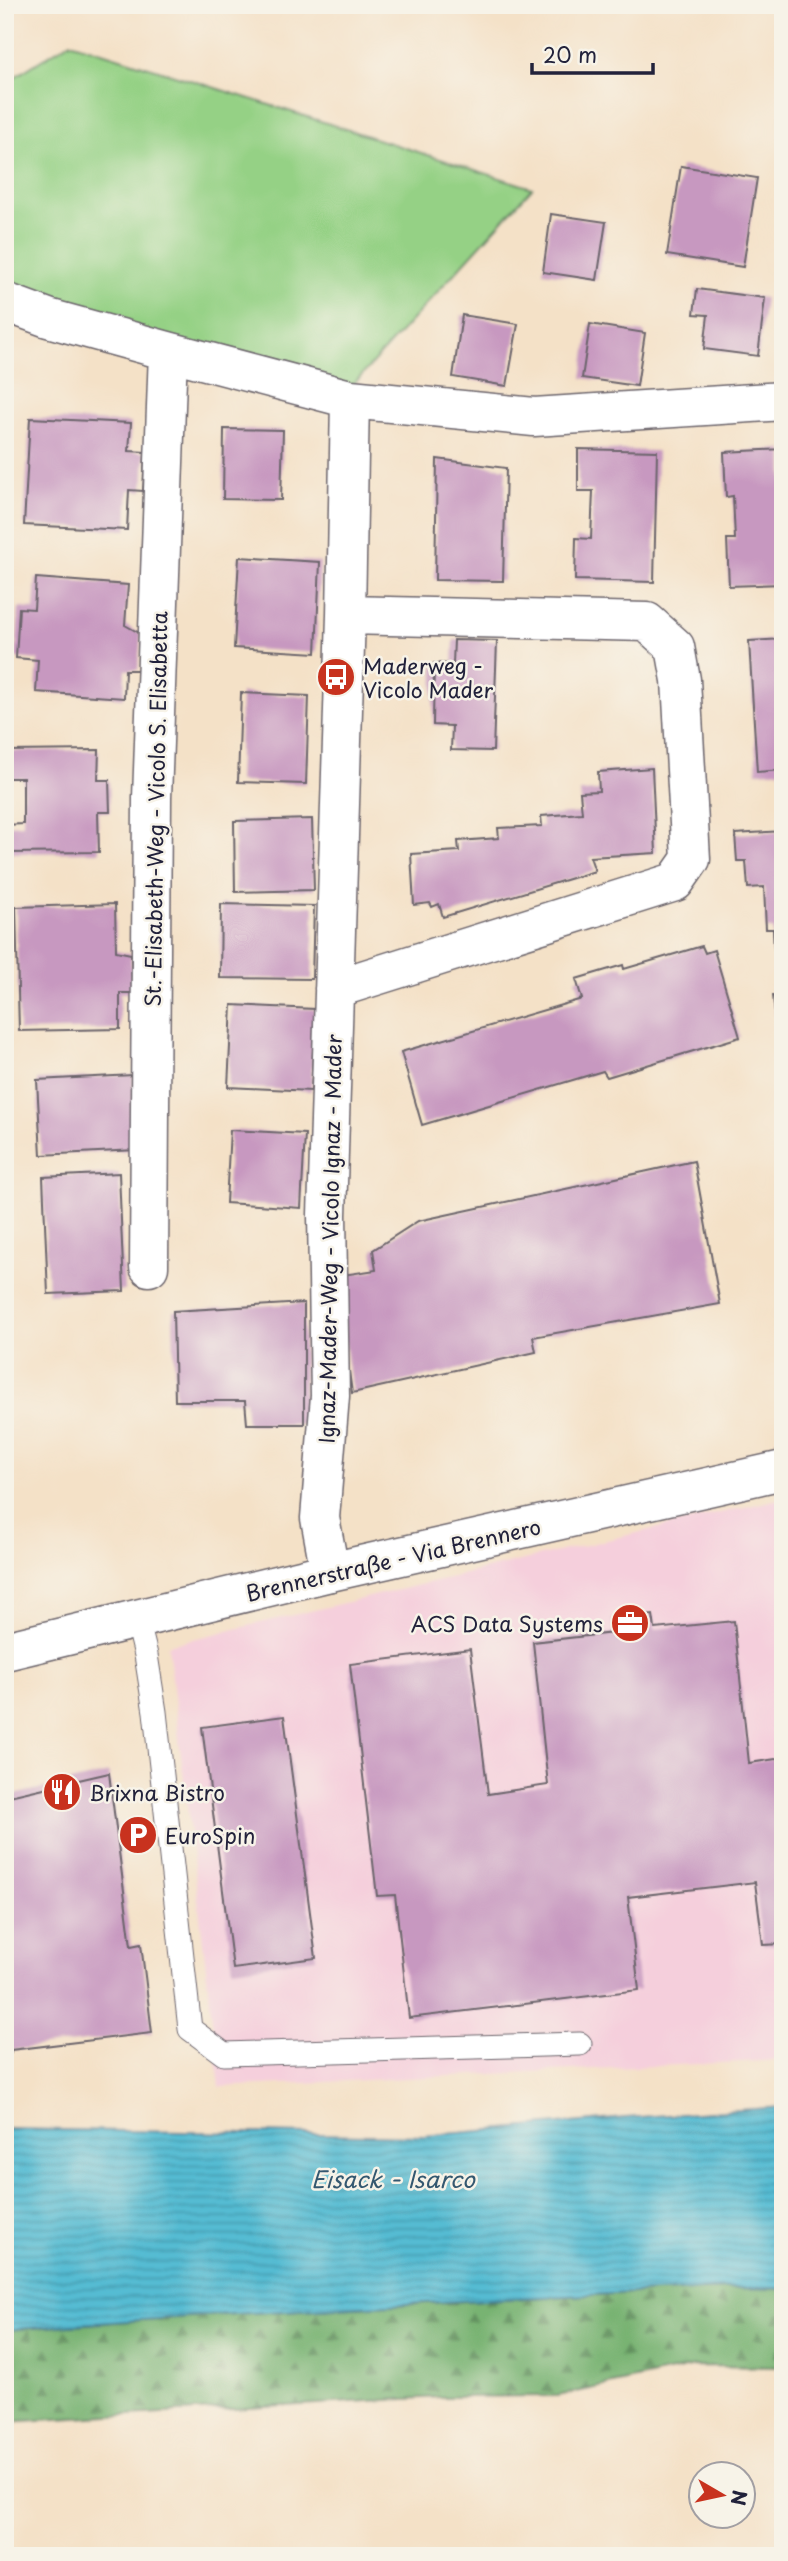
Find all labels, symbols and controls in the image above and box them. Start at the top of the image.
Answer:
scale bar [532,32,653,76]
text: 20 m [543,38,597,70]
street label: St.-Elisabeth-Weg - Vicolo S. Elisabetta [136,611,174,1007]
place label: Maderweg - Vicolo Mader [363,649,494,705]
bus stop icon: Maderweg - Vicolo Mader [315,656,357,698]
street label: Ignaz-Mader-Weg - Vicolo Ignaz - Mader [309,1034,349,1444]
street label: Brennerstraße - Via Brennero [242,1509,544,1609]
office icon: ACS Data Systems [609,1602,651,1644]
place label: ACS Data Systems [411,1607,603,1639]
restaurant icon: Brixna Bistro [41,1771,83,1813]
place label: Brixna Bistro [89,1776,225,1808]
parking icon: EuroSpin [117,1814,159,1856]
place label: EuroSpin [165,1819,255,1851]
water label: Eisack - Isarco [311,2161,476,2196]
north arrow [686,2460,756,2530]
text: N [725,2488,755,2507]

